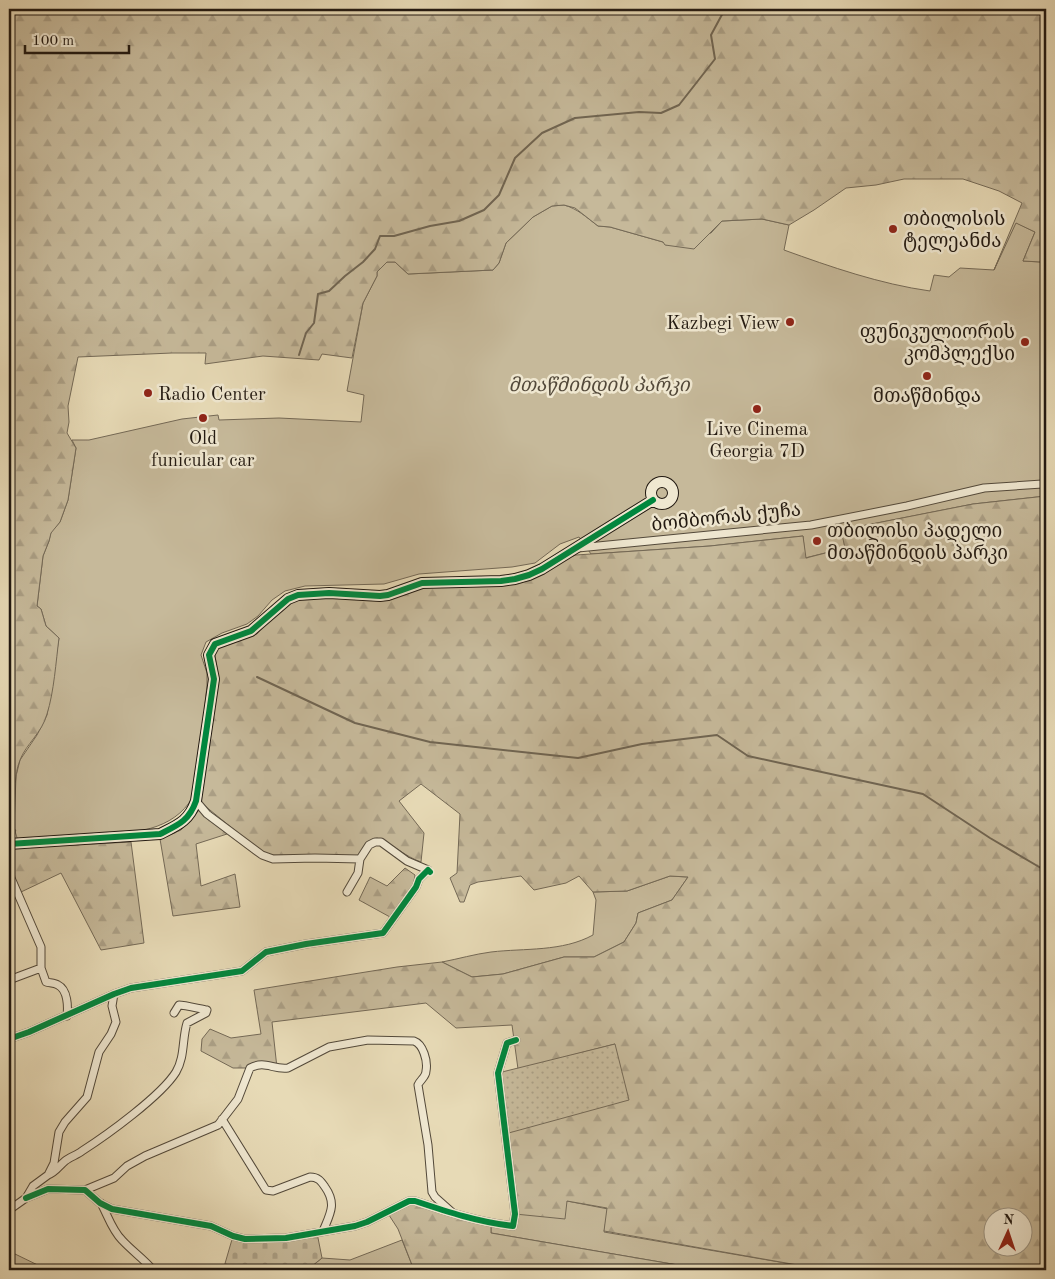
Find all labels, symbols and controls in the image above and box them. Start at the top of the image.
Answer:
scale bar [25,22,129,54]
text: 100 m [32,34,74,49]
place label: თბილისის ტელეანძა [903,210,1006,252]
marker: თბილისის ტელეანძა [887,223,899,235]
place label: Kazbegi View [666,315,780,334]
marker: Kazbegi View [784,316,796,328]
place label: ფუნიკულიორის კომპლექსი [860,322,1015,365]
marker: ფუნიკულიორის კომპლექსი [1019,336,1031,348]
marker: მთაწმინდა [921,370,933,382]
park label: მთაწმინდის პარკი [508,376,691,396]
place label: Radio Center [158,386,266,405]
place label: მთაწმინდა [873,386,981,407]
marker: Radio Center [142,387,154,399]
marker: Live Cinema Georgia 7D [751,403,763,415]
marker: Old funicular car [197,412,209,424]
place label: Live Cinema Georgia 7D [706,421,809,462]
place label: Old funicular car [151,430,255,471]
street label: ბომბორას ქუჩა [651,500,802,536]
place label: თბილისი პადელი მთაწმინდის პარკი [827,522,1008,564]
marker: თბილისი პადელი მთაწმინდის პარკი [811,535,823,547]
north arrow [982,1206,1032,1256]
text: N [1003,1213,1015,1227]

